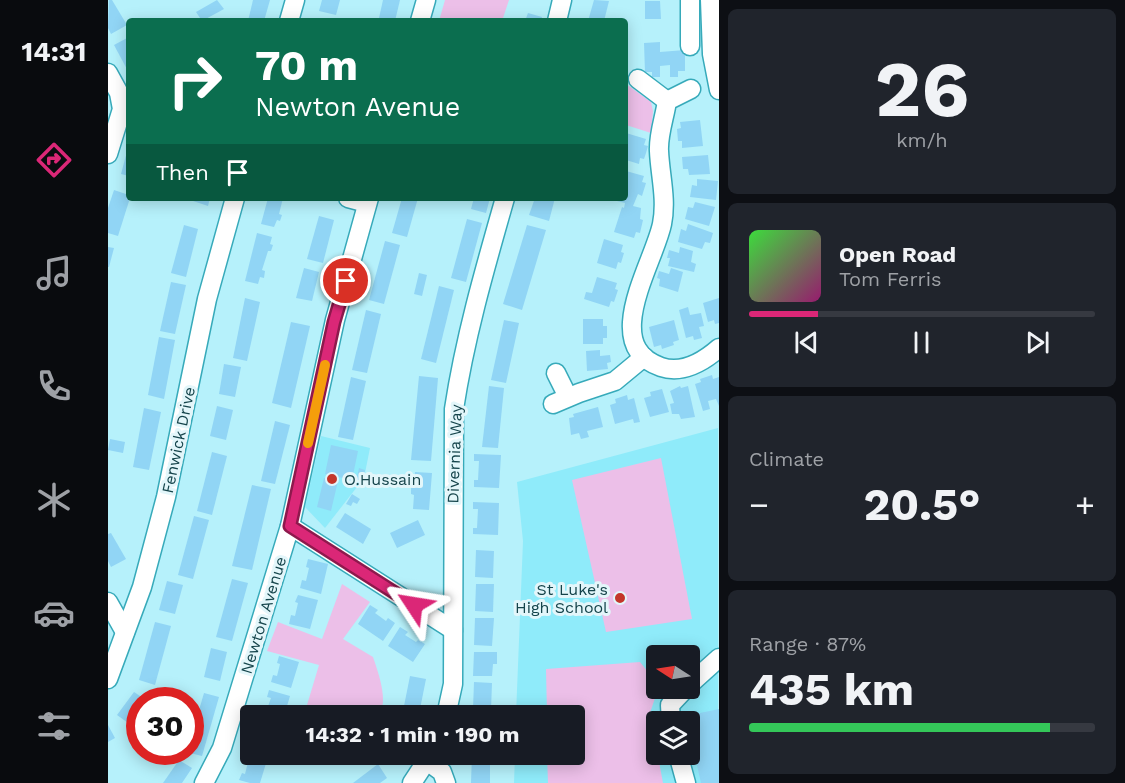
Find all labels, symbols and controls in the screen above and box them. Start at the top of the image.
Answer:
text: 14:31 [22,36,86,68]
text: 70 m [255,41,358,90]
icon: right [156,42,234,120]
text: 26 [875,43,969,135]
text: Newton Avenue [255,91,460,123]
text: km/h [896,128,948,152]
icon: directions [33,139,75,181]
icon: arrive [221,156,254,189]
text: Then [156,160,209,185]
text: Open Road [839,242,956,267]
icon: music [33,252,75,294]
pin [320,255,371,306]
icon: arrive [329,264,362,297]
text: Tom Ferris [839,267,942,291]
icon: previous [790,326,823,359]
icon: pause [905,326,938,359]
icon: next [1021,326,1054,359]
icon: phone [33,365,75,407]
street label: Fenwick Drive [158,385,199,495]
street label: Divernia Way [443,403,466,504]
text: Climate [749,447,824,471]
place label: O.Hussain [344,470,421,489]
marker: O.Hussain [325,472,339,486]
text: 20.5° [864,478,980,531]
icon: climate [33,479,75,521]
text: − [749,485,769,524]
text: + [1075,485,1095,524]
street label: Newton Avenue [237,554,290,676]
position arrow [382,573,446,637]
place label: St Luke's High School [515,580,608,617]
marker: St Luke's High School [613,591,627,605]
icon: car [33,592,75,634]
text: Range · 87% [749,632,866,656]
north arrow [646,645,700,699]
map controls [646,645,700,765]
text: 435 km [749,663,914,716]
speed limit sign: 30 [126,687,204,765]
icon: filters [33,705,75,747]
button: layers [646,711,700,765]
text: 14:32 · 1 min · 190 m [305,722,520,747]

